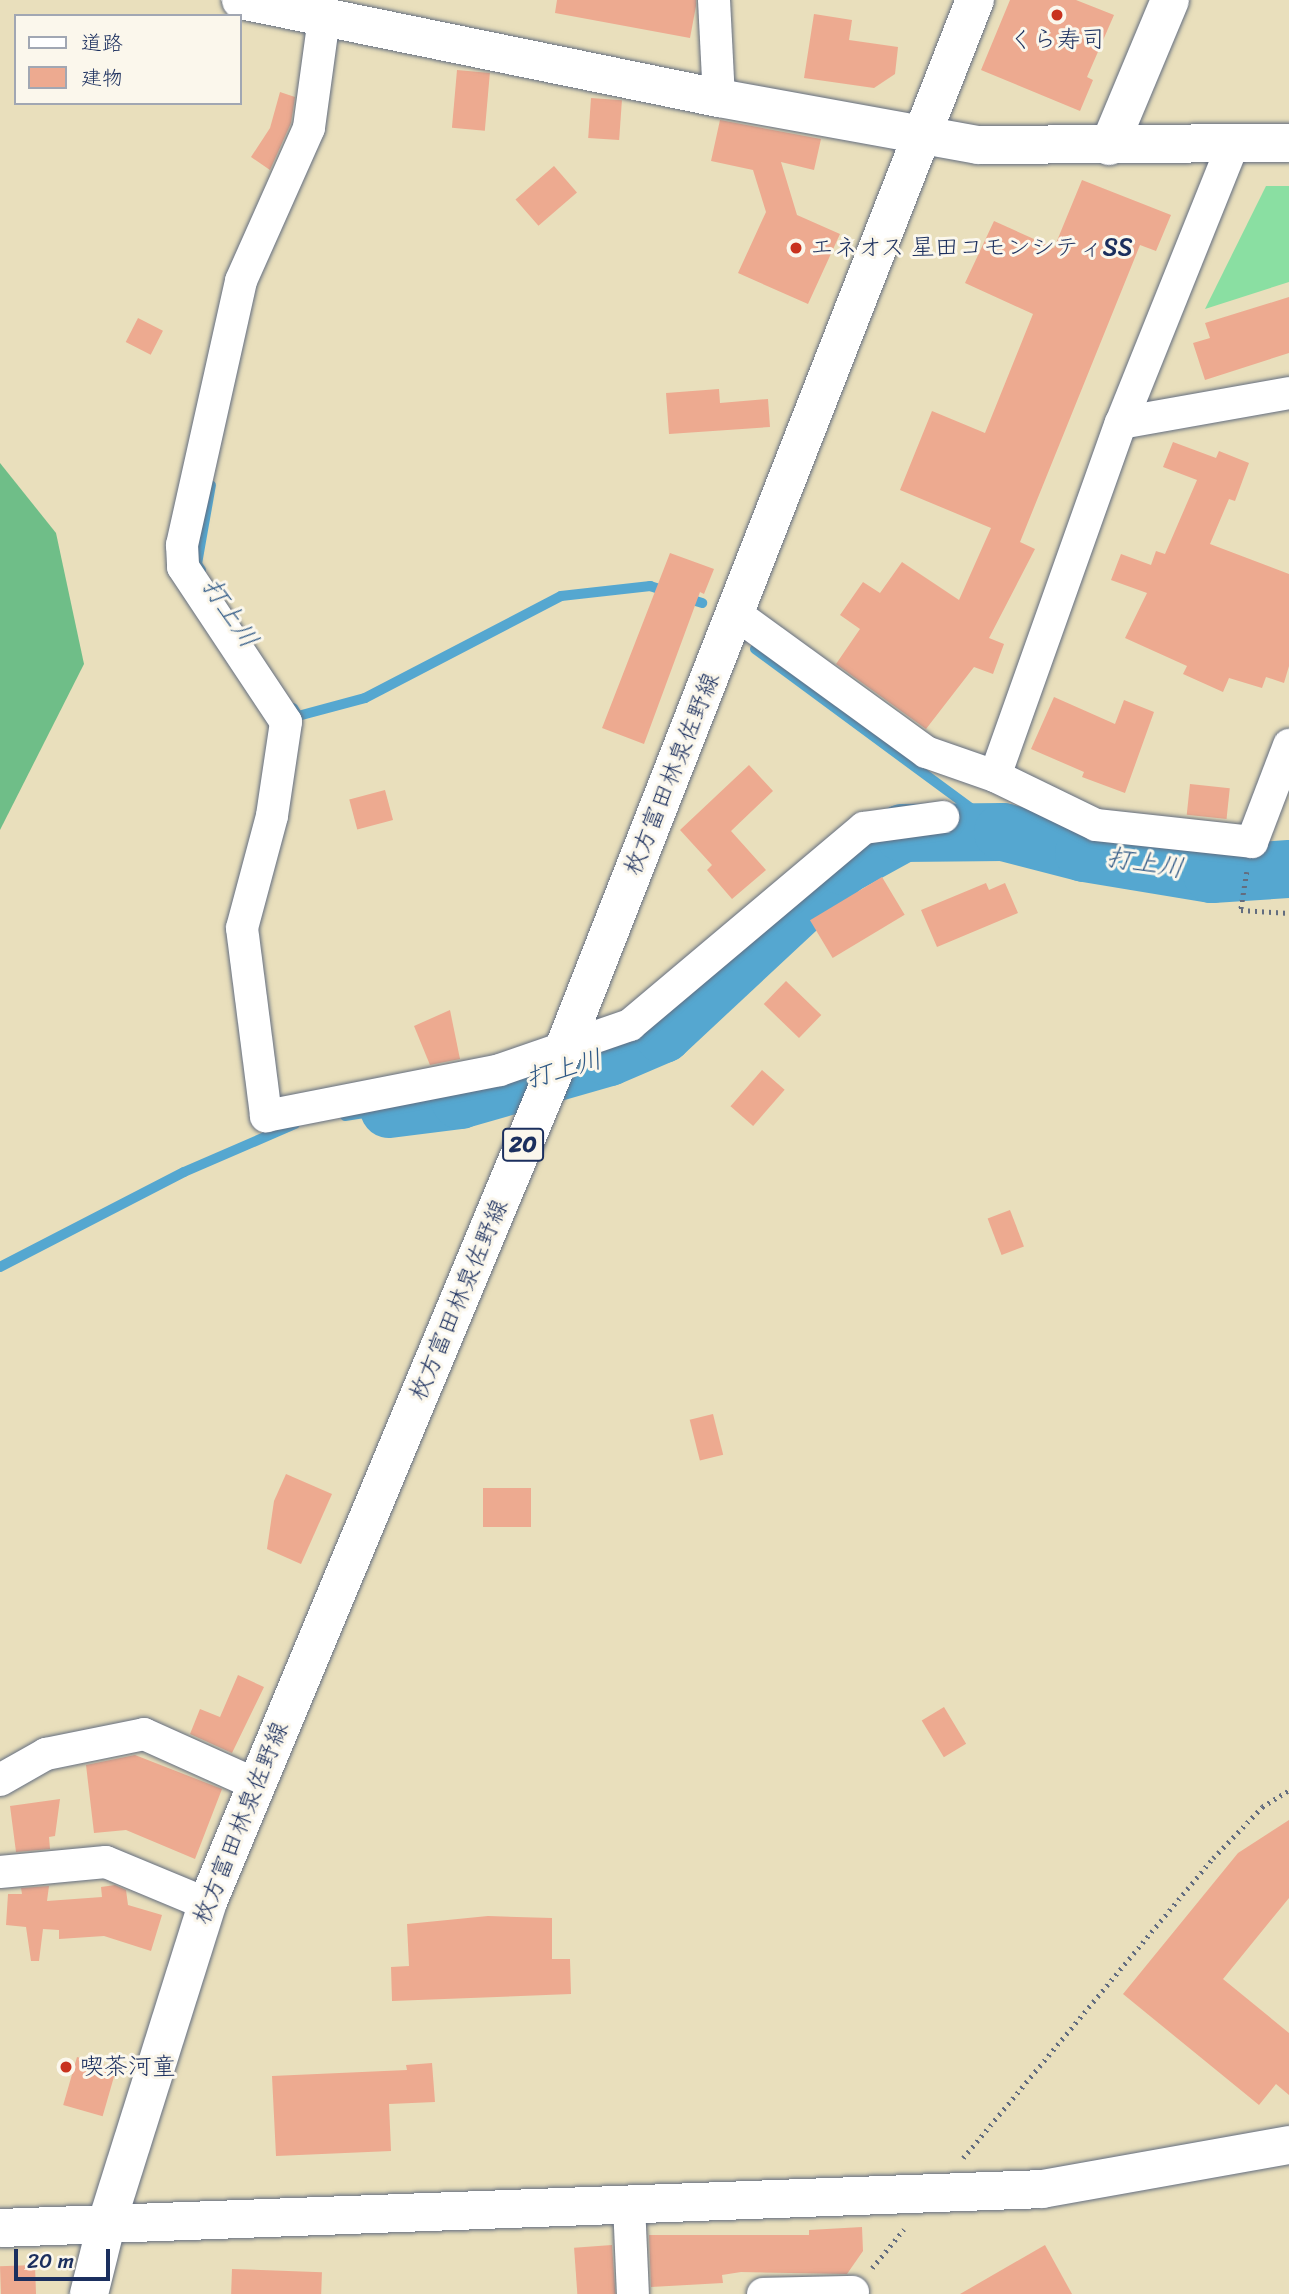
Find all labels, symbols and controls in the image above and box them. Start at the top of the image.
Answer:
marker: くら寿司 [1049,7,1065,23]
legend [14,14,242,105]
text: 道路 [81,24,123,62]
place label: くら寿司 [1009,26,1105,54]
text: 建物 [81,59,123,97]
place label: エネオス 星田コモンシティSS [810,234,1134,262]
marker: エネオス 星田コモンシティSS [788,240,804,256]
water label: 打上川 [195,572,265,654]
street label: 枚方富田林泉佐野線 [618,668,726,880]
water label: 打上川 [1104,841,1186,885]
water label: 打上川 [522,1043,606,1095]
road number: 20 [502,1126,544,1164]
street label: 枚方富田林泉佐野線 [404,1195,514,1405]
street label: 枚方富田林泉佐野線 [187,1717,295,1929]
place label: 喫茶河童 [80,2053,176,2081]
marker: 喫茶河童 [58,2059,74,2075]
scale bar [18,2234,114,2278]
text: 20 m [27,2242,74,2280]

